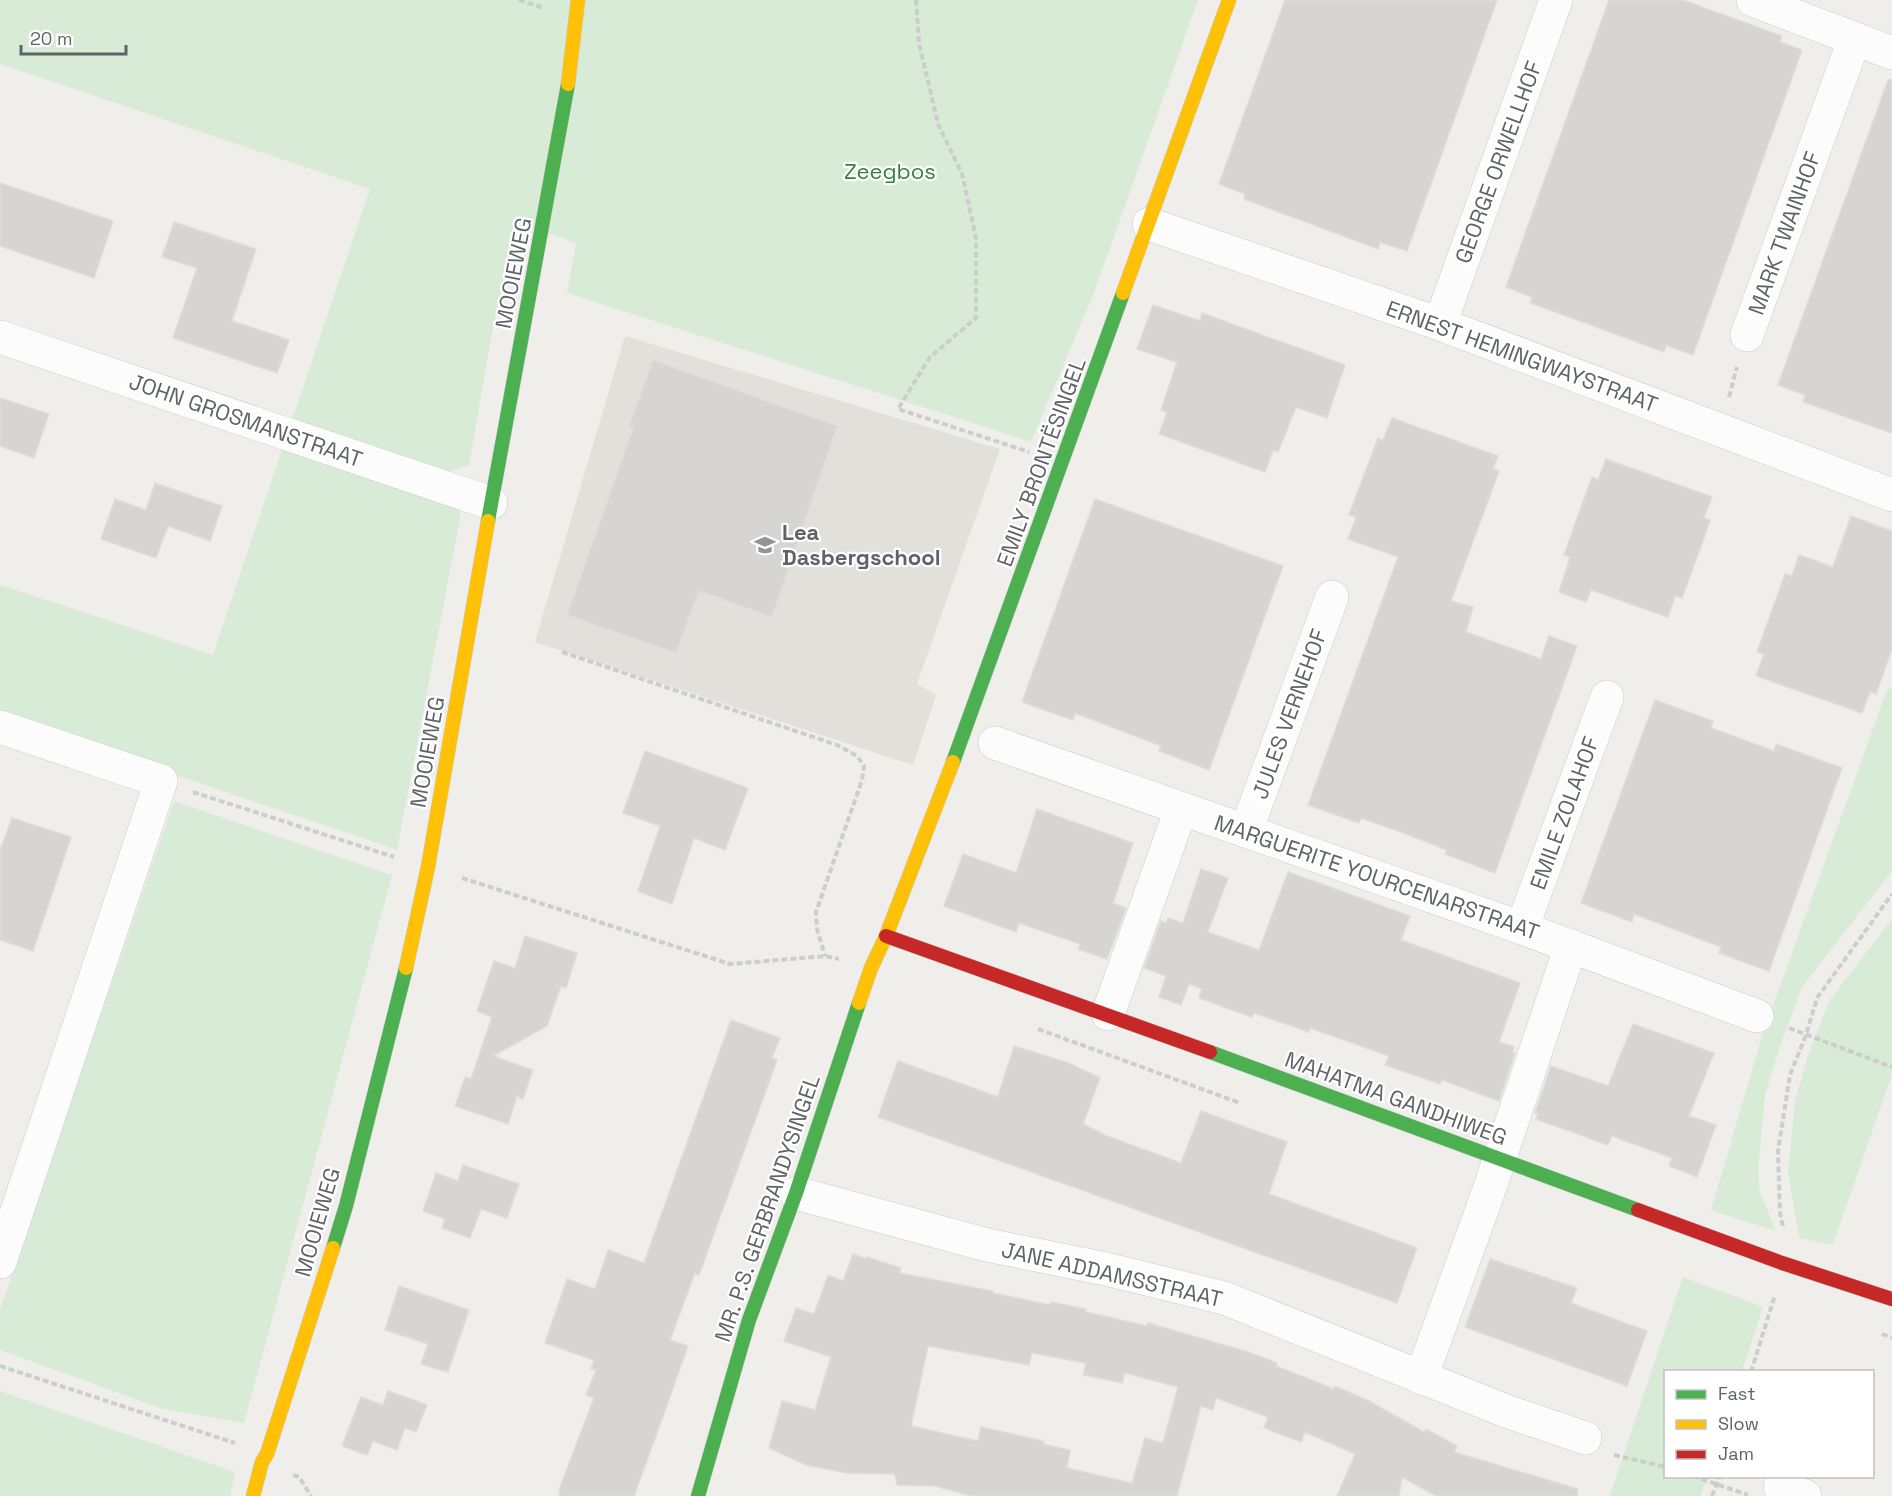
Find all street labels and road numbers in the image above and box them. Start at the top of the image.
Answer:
street label: GEORGE ORWELLHOF [1448,57,1548,267]
street label: MARK TWAINHOF [1741,147,1827,318]
street label: MOOIEWEG [489,215,537,331]
street label: ERNEST HEMINGWAYSTRAAT [1382,294,1662,418]
street label: EMILY BRONTËSINGEL [990,354,1092,570]
street label: JOHN GROSMANSTRAAT [126,367,366,473]
street label: JULES VERNEHOF [1245,625,1333,803]
street label: MOOIEWEG [403,694,451,810]
street label: EMILE ZOLAHOF [1523,733,1605,893]
street label: MARGUERITE YOURCENARSTRAAT [1211,808,1543,946]
street label: MAHATMA GANDHIWEG [1281,1045,1511,1151]
street label: MR. P.S. GERBRANDYSINGEL [708,1071,826,1345]
street label: MOOIEWEG [288,1164,346,1280]
street label: JANE ADDAMSSTRAAT [999,1235,1225,1313]

